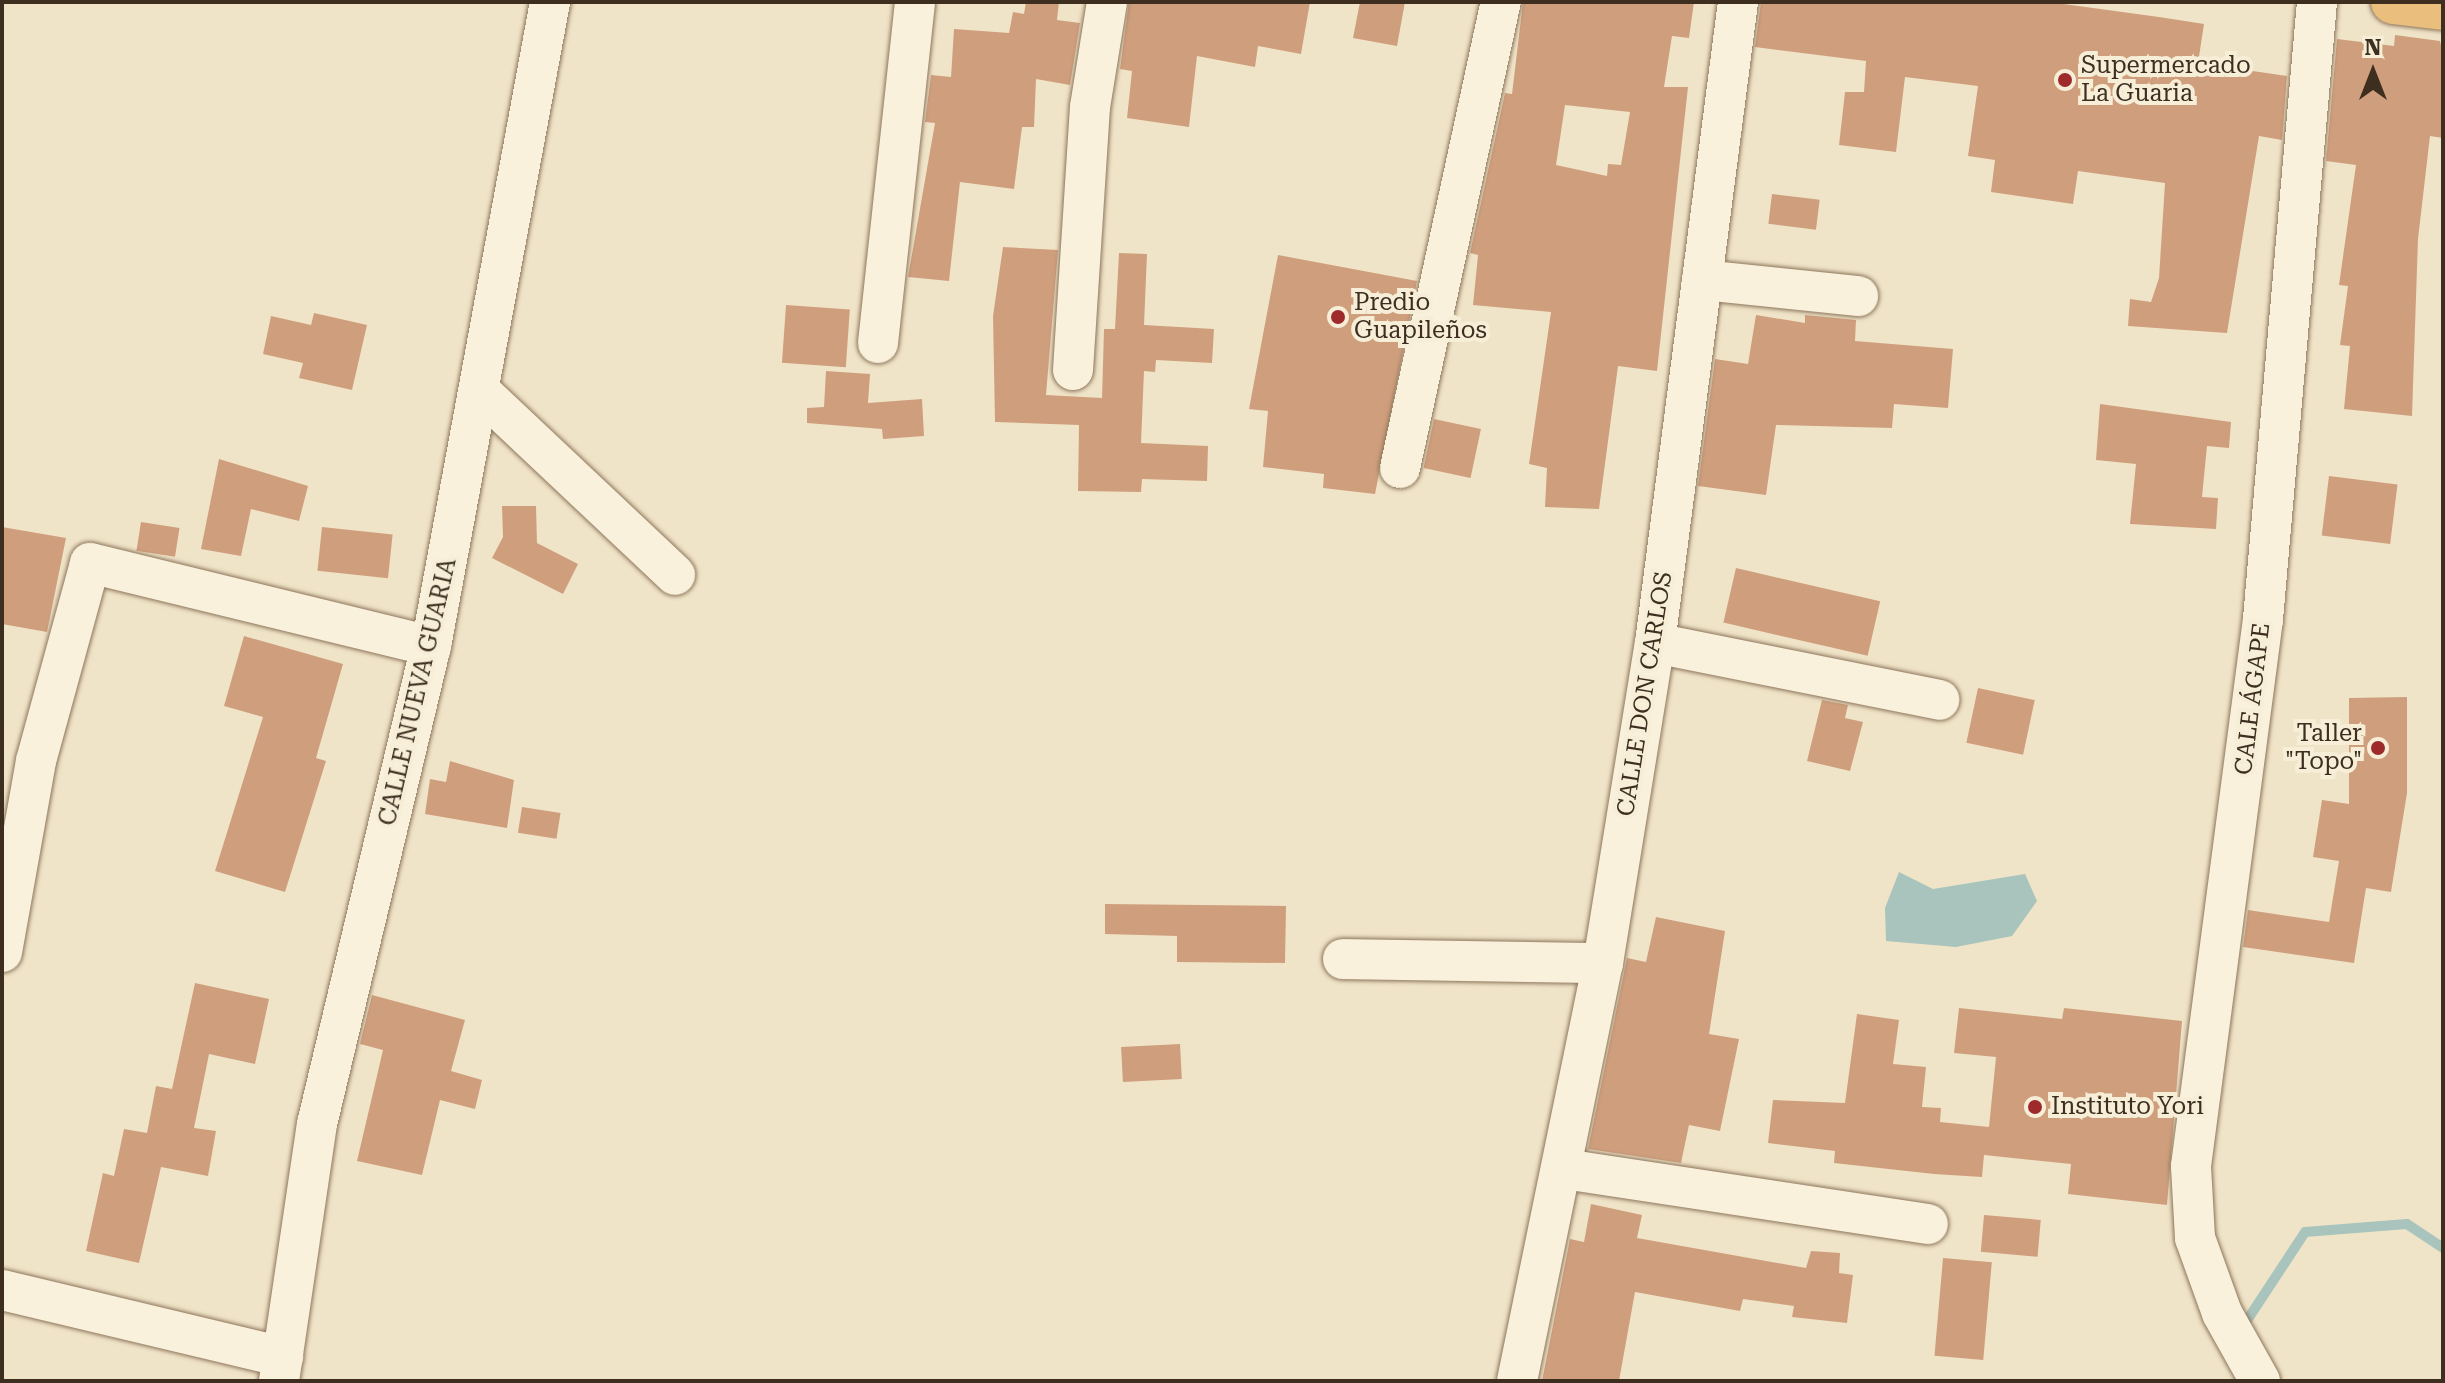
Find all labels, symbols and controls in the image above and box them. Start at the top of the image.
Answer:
north arrow [2333,32,2413,112]
text: N [2365,35,2381,60]
place label: Supermercado La Guaria [2081,52,2251,108]
marker: Supermercado La Guaria [2056,71,2074,89]
place label: Predio Guapileños [1354,289,1487,345]
marker: Predio Guapileños [1329,308,1347,326]
street label: CALLE NUEVA GUARIA [373,556,463,828]
street label: CALLE DON CARLOS [1611,570,1679,818]
street label: CALE ÁGAPE [2229,621,2277,777]
place label: Taller "Topo" [2285,720,2362,776]
marker: Taller "Topo" [2369,739,2387,757]
place label: Instituto Yori [2051,1093,2204,1121]
marker: Instituto Yori [2026,1098,2044,1116]

